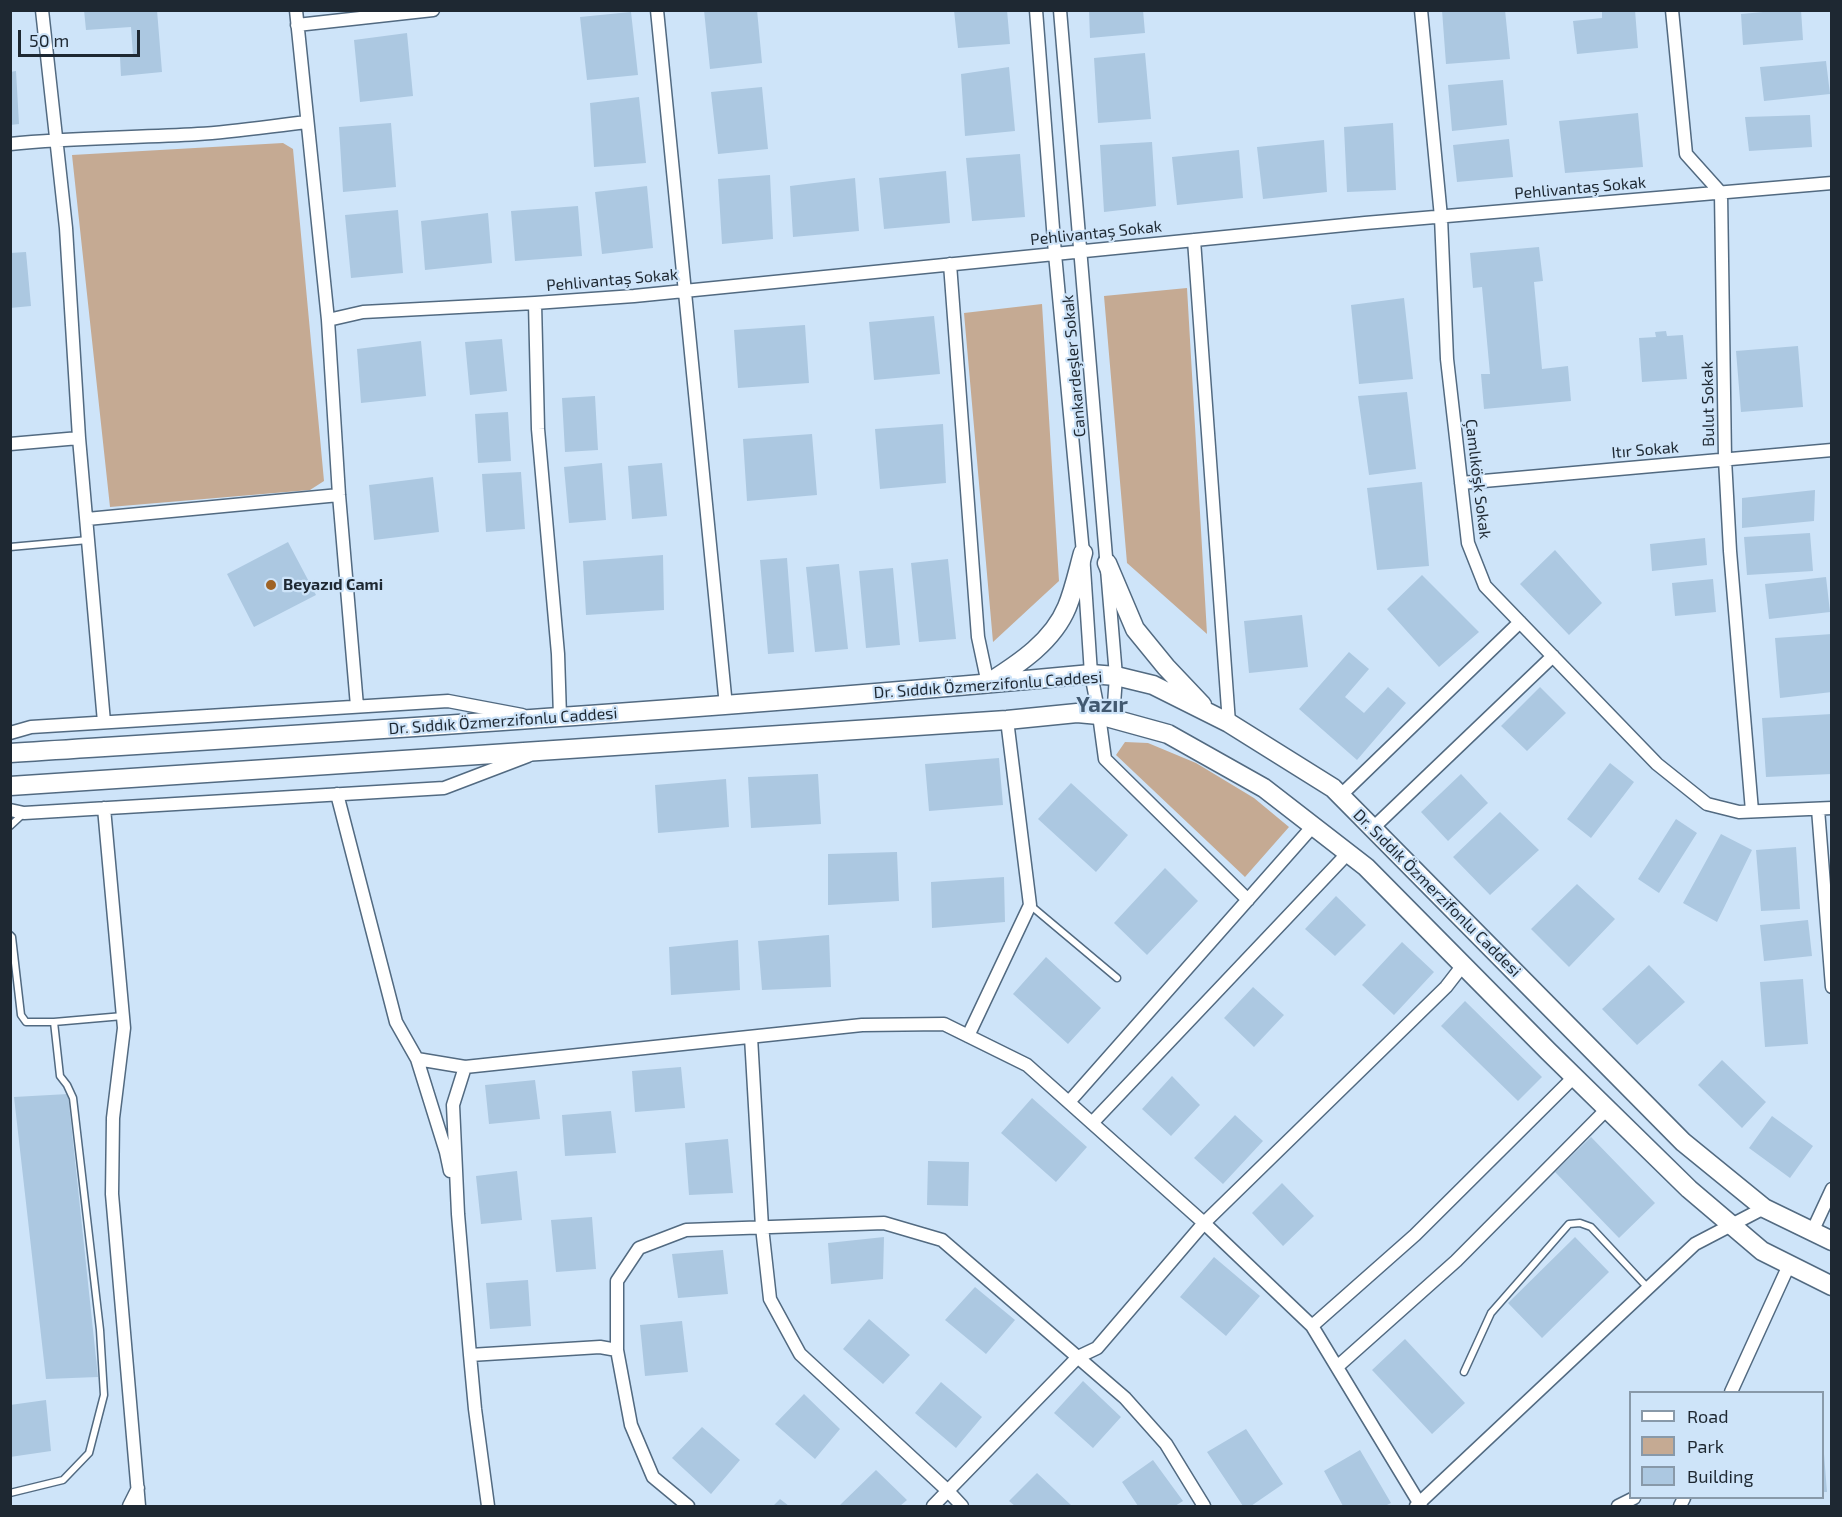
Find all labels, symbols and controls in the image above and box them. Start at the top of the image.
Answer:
scale bar [21,18,142,56]
text: 50 m [29,29,69,51]
street label: Pehlivantaş Sokak [1513,173,1647,203]
street label: Pehlivantaş Sokak [1029,217,1163,249]
street label: Pehlivantaş Sokak [545,265,679,295]
street label: Cankardeşler Sokak [1058,294,1090,438]
street label: Bulut Sokak [1698,361,1718,447]
street label: Çamlıköşk Sokak [1461,418,1495,540]
street label: Itır Sokak [1611,437,1679,463]
place label: Beyazıd Cami [283,575,383,595]
marker: Beyazıd Cami [264,578,278,592]
street label: Dr. Sıddık Özmerzifonlu Caddesi [873,667,1103,703]
district label: Yazır [1076,692,1128,718]
street label: Dr. Sıddık Özmerzifonlu Caddesi [388,703,618,739]
street label: Dr. Sıddık Özmerzifonlu Caddesi [1349,805,1525,981]
legend [1629,1391,1824,1499]
text: Road [1687,1405,1728,1427]
text: Park [1687,1435,1724,1457]
text: Building [1687,1465,1754,1487]

